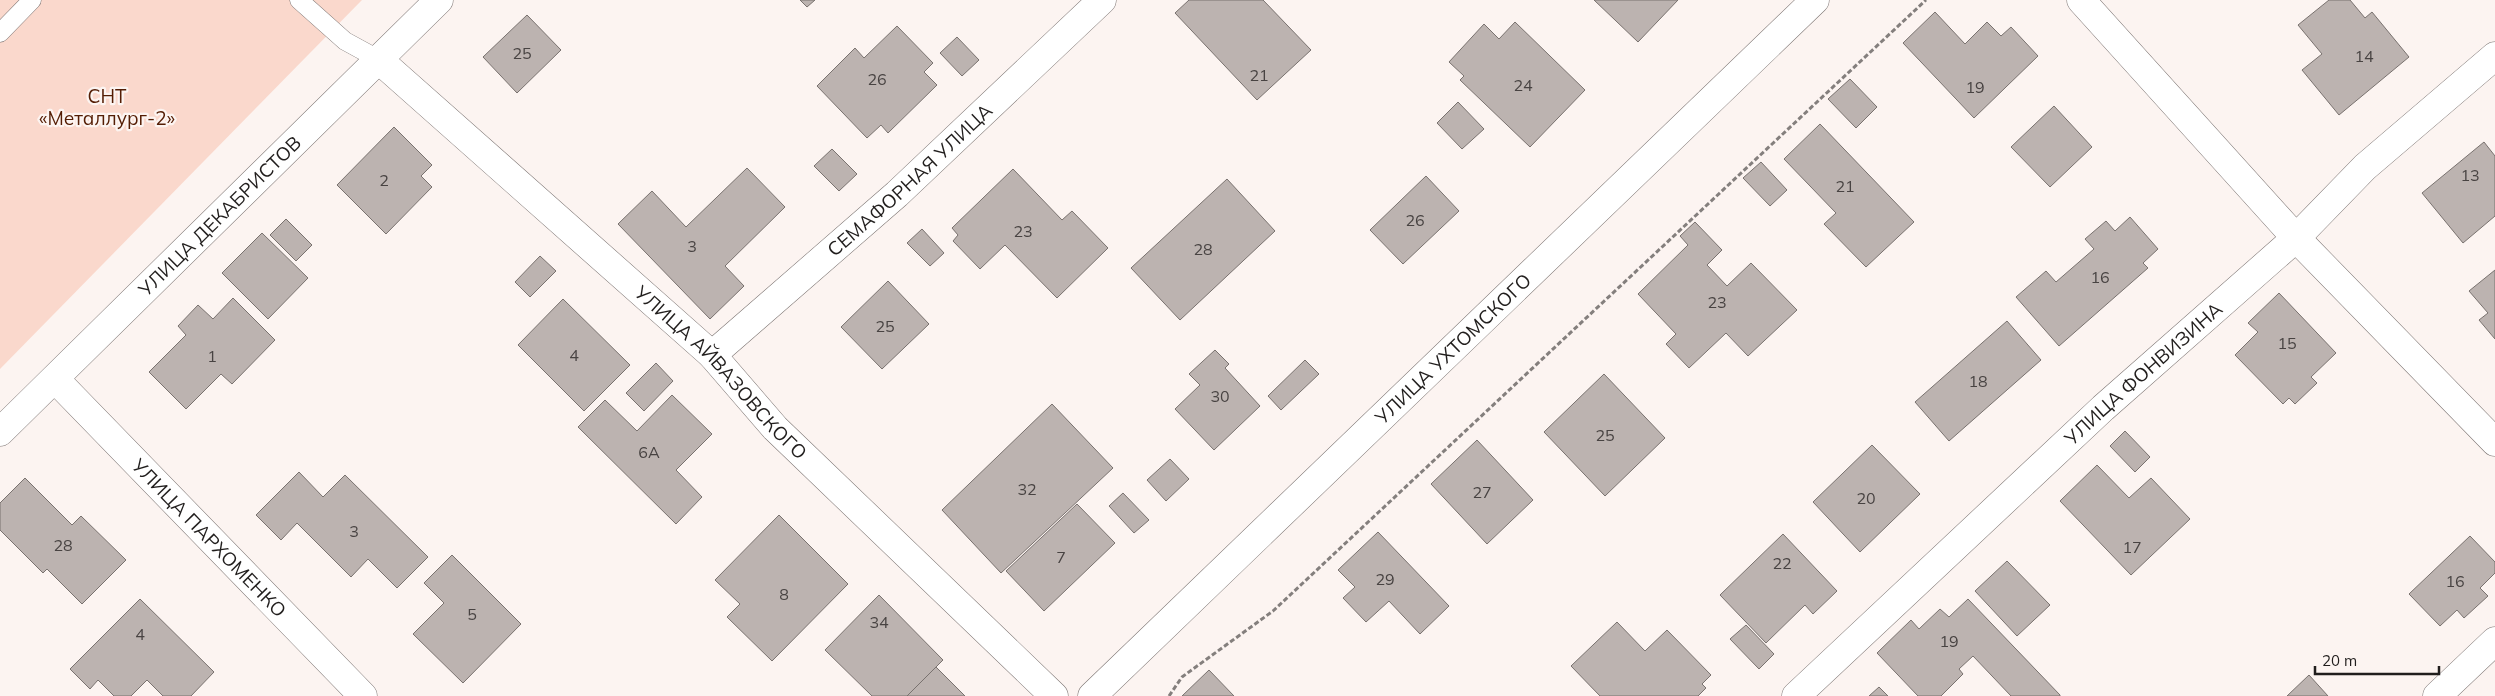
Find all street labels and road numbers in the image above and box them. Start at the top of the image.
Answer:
street label: СЕМАФОРНАЯ УЛИЦА [822,98,997,261]
street label: УЛИЦА ДЕКАБРИСТОВ [132,131,306,302]
street label: УЛИЦА УХТОМСКОГО [1369,268,1536,430]
street label: УЛИЦА АЙВАЗОВСКОГО [629,280,812,464]
street label: УЛИЦА ФОНВИЗИНА [2059,297,2227,451]
street label: УЛИЦА ПАРХОМЕНКО [126,453,292,622]

